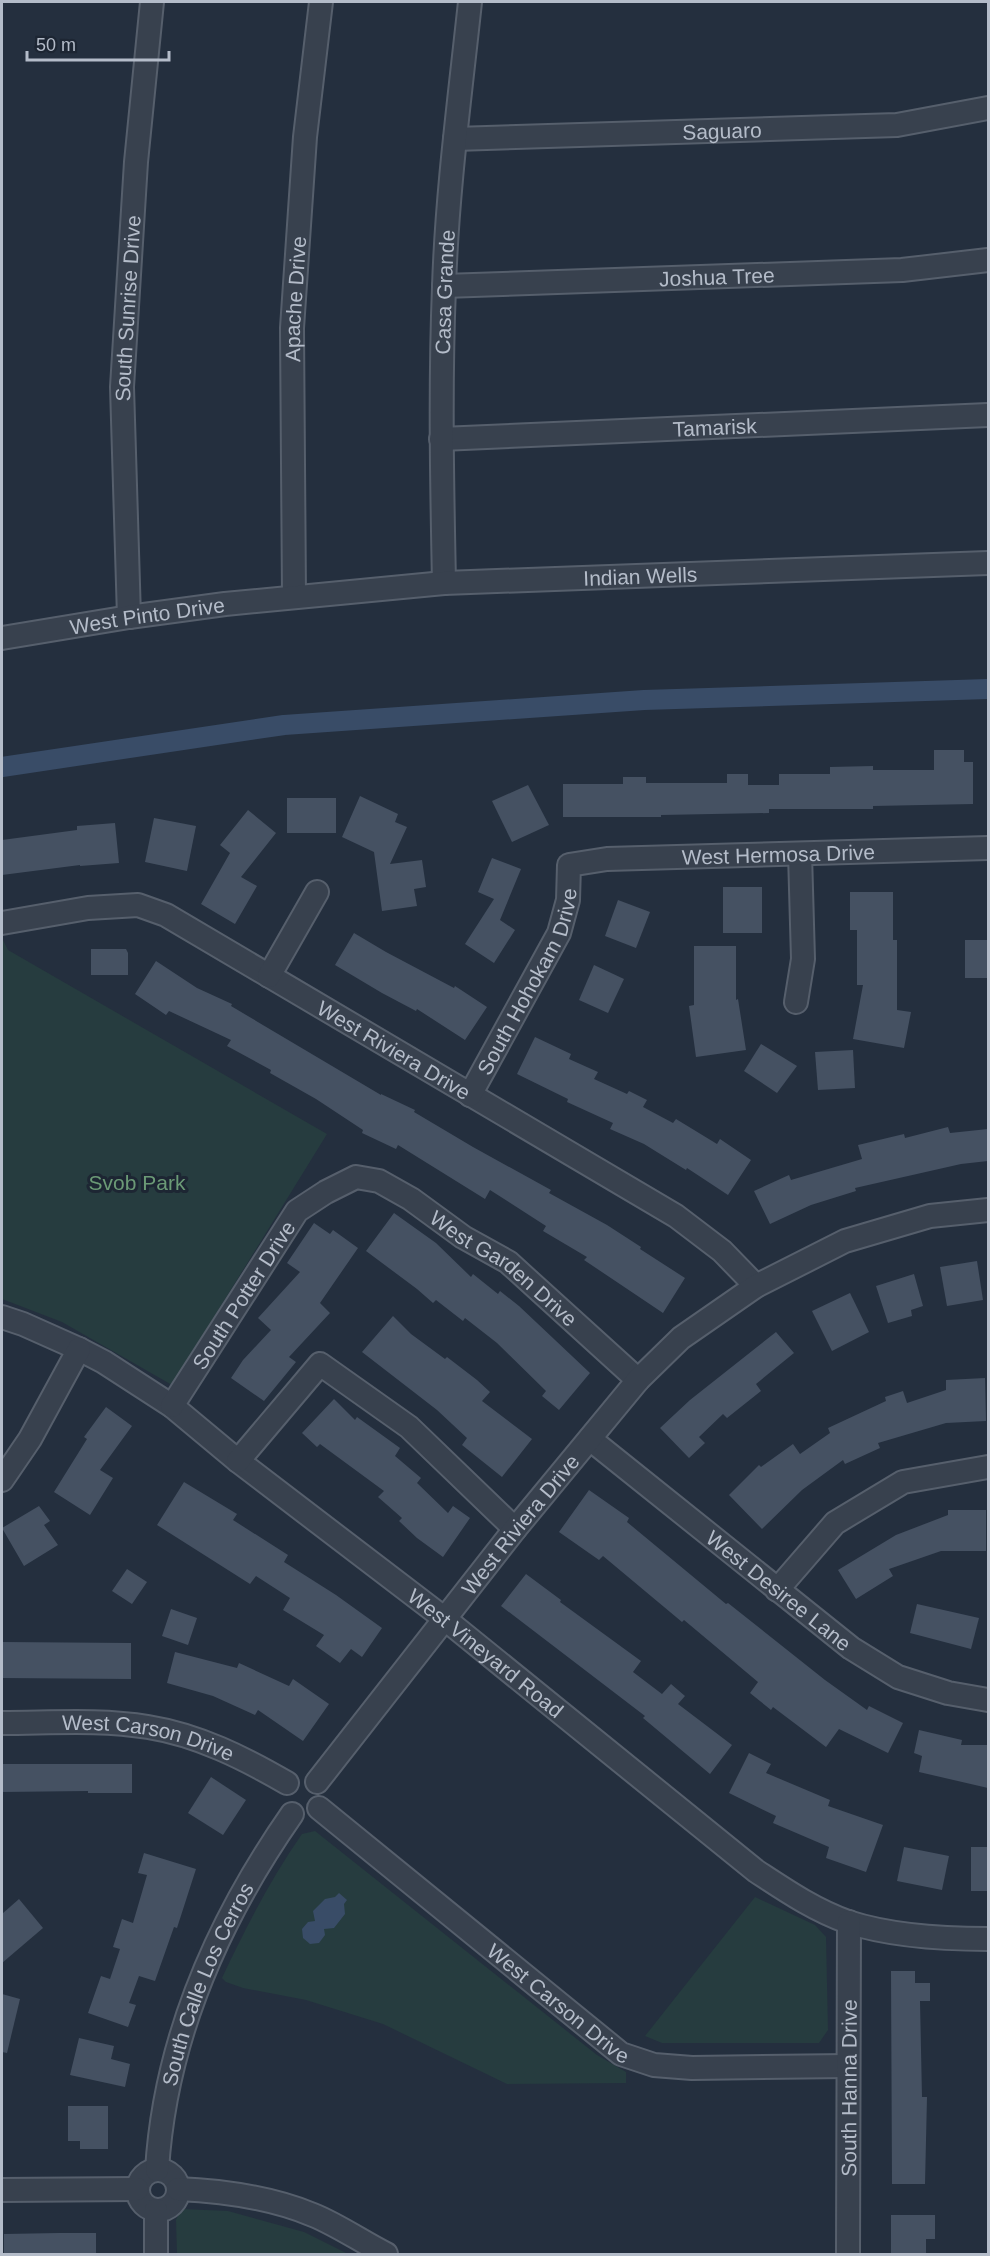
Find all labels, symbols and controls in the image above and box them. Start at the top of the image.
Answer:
scale bar [27,24,170,62]
text: 50 m [36,35,76,55]
street label: Saguaro [682,118,762,143]
street label: South Sunrise Drive [110,214,144,402]
street label: Casa Grande [431,229,458,355]
street label: Apache Drive [280,235,310,362]
street label: Joshua Tree [659,263,775,290]
street label: Tamarisk [672,414,758,440]
street label: Indian Wells [583,562,698,589]
street label: West Pinto Drive [68,593,226,638]
street label: West Hermosa Drive [681,840,875,868]
street label: South Hohokam Drive [472,888,580,1078]
street label: West Riviera Drive [314,996,475,1104]
park label: Svob Park [89,1171,186,1194]
street label: West Garden Drive [426,1206,582,1331]
street label: South Potter Drive [187,1216,299,1373]
street label: West Riviera Drive [457,1450,583,1599]
street label: West Desiree Lane [702,1526,856,1655]
street label: West Vineyard Road [404,1584,568,1722]
street label: West Carson Drive [62,1710,238,1765]
street label: South Calle Los Cerros [157,1878,258,2088]
street label: West Carson Drive [483,1939,632,2067]
street label: South Hanna Drive [837,1999,860,2177]

